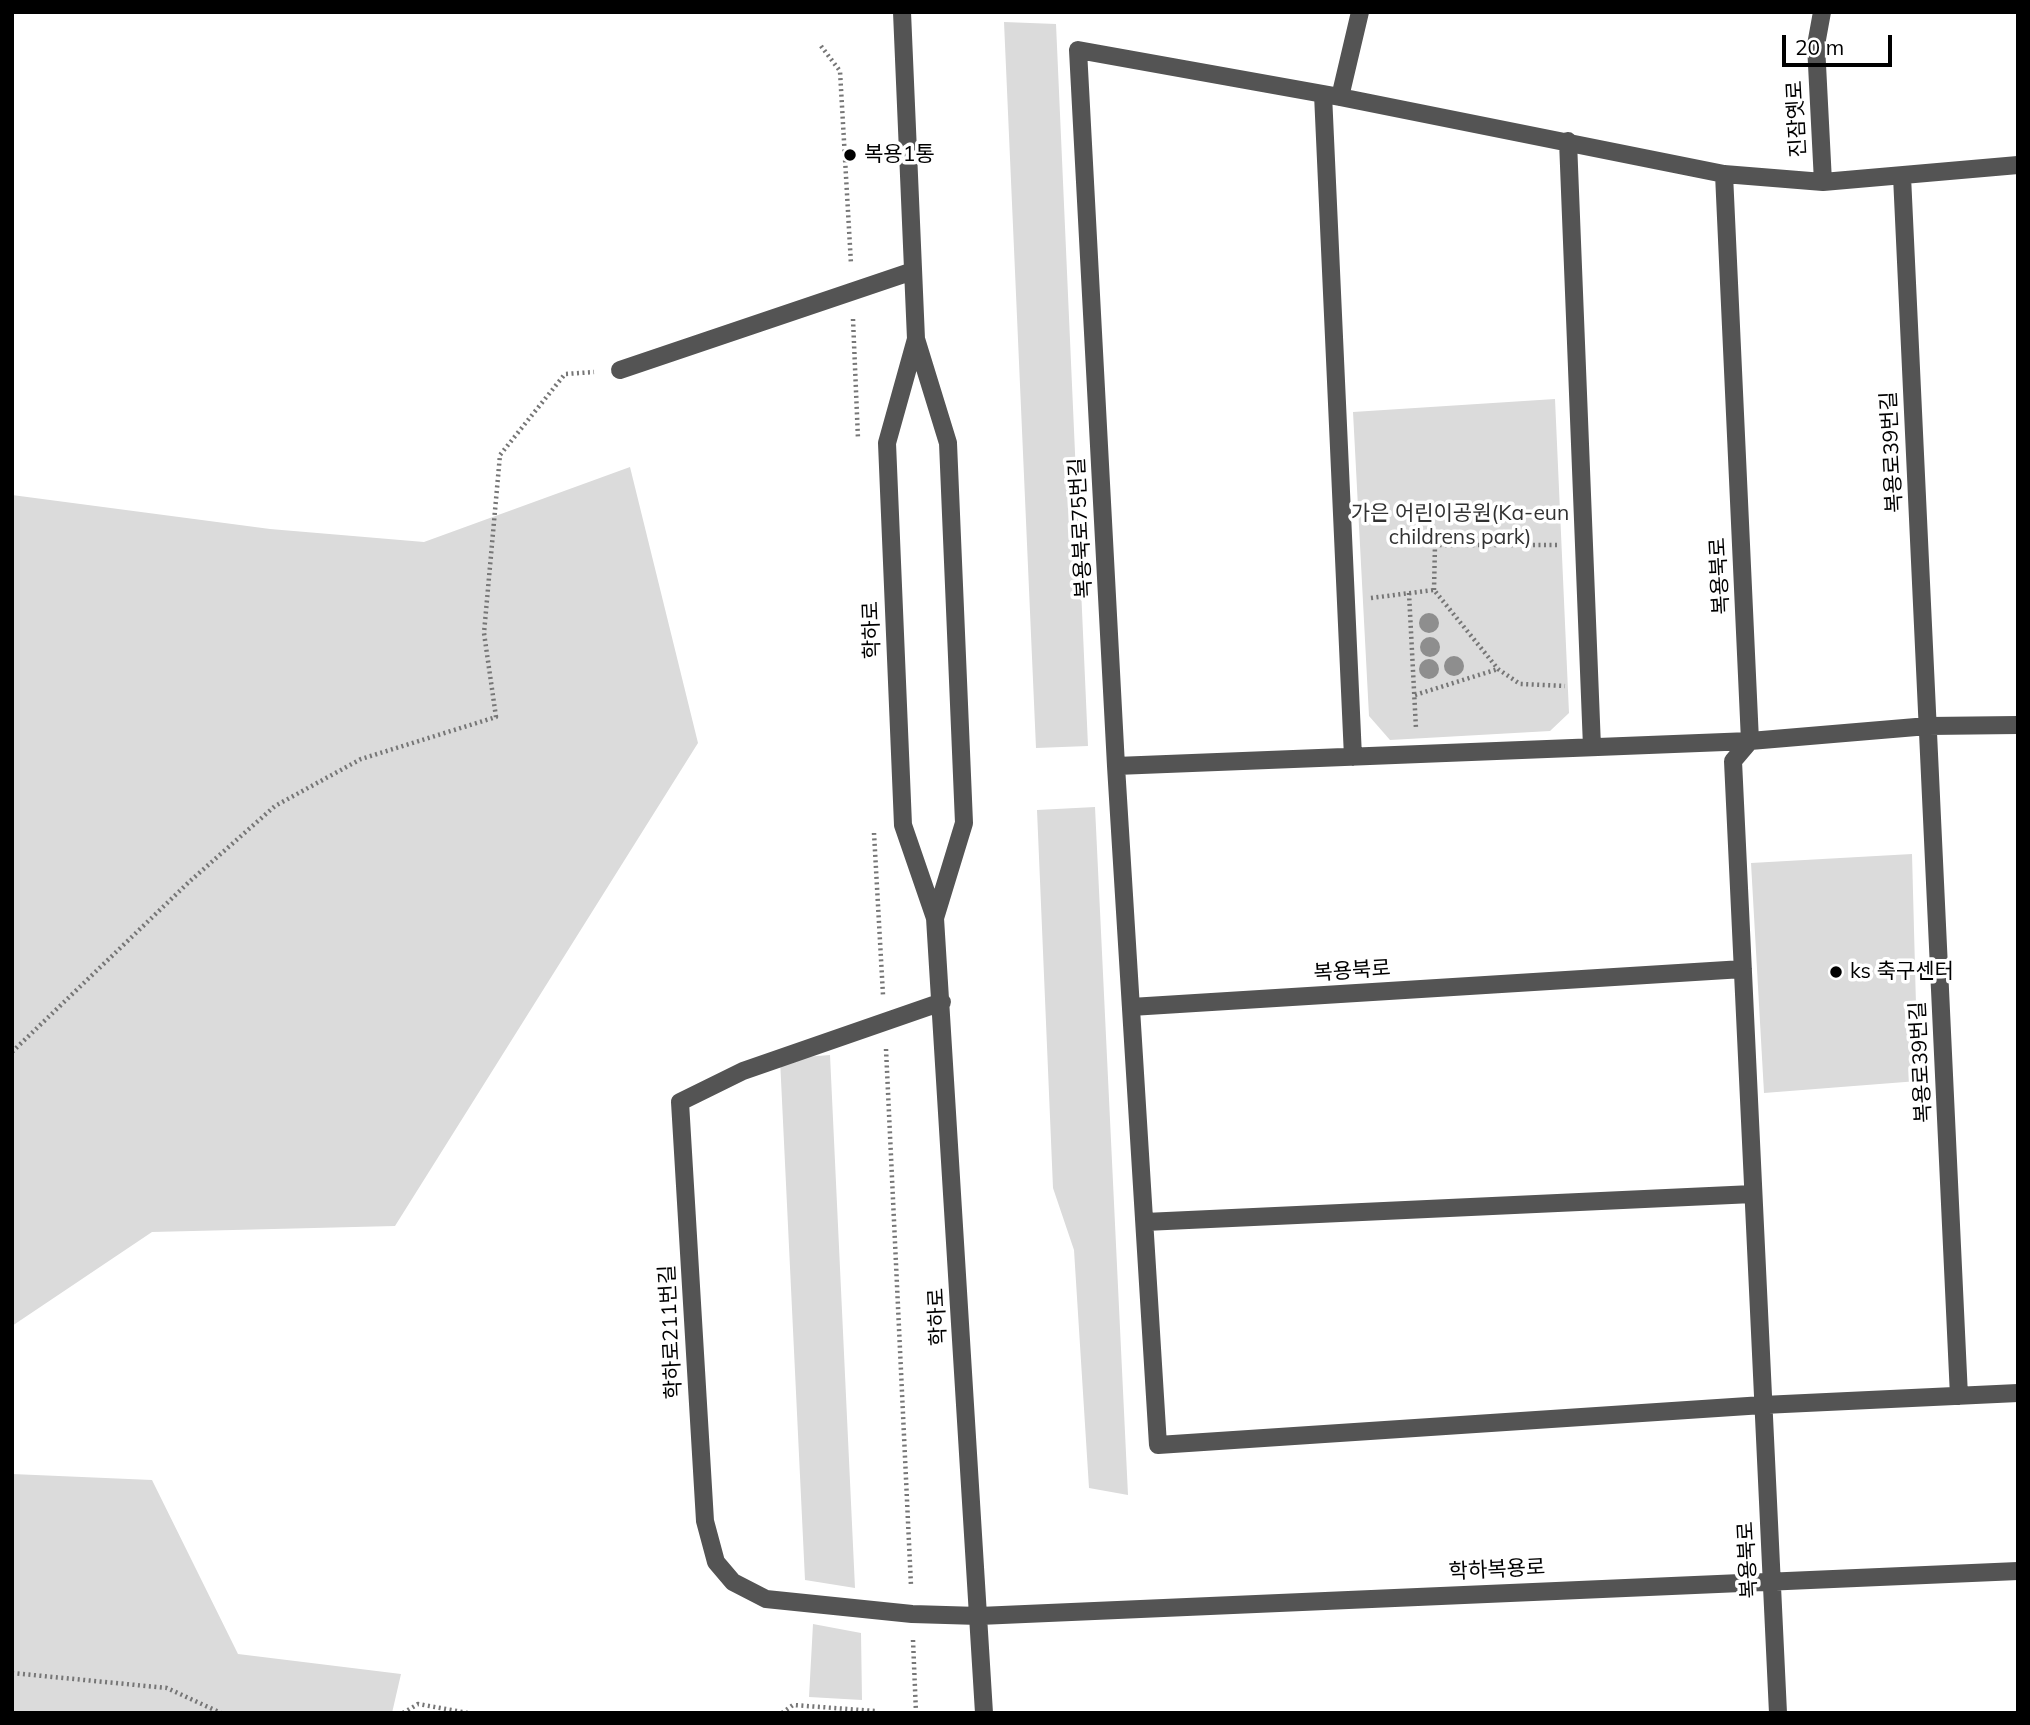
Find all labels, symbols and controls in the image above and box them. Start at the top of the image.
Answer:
scale bar [1785,21,1895,65]
text: 20 m [1795,34,1844,60]
street label: 진잠옛로 [1782,80,1812,158]
place label: 복용1통 [864,142,935,168]
marker: 복용1통 [842,147,858,163]
street label: 복용로39번길 [1876,391,1908,513]
street label: 복용북로75번길 [1065,457,1097,599]
park label: 가은 어린이공원(Ka-eun childrens park) [1351,501,1569,551]
street label: 복용북로 [1705,537,1735,615]
street label: 학하로 [858,601,886,659]
street label: 복용북로 [1313,956,1391,986]
place label: ks 축구센터 [1850,959,1954,985]
marker: ks 축구센터 [1828,964,1844,980]
street label: 복용로39번길 [1905,1001,1937,1123]
street label: 학하로211번길 [655,1264,687,1400]
street label: 학하로 [924,1287,952,1347]
street label: 복용북로 [1733,1521,1763,1599]
street label: 학하복용로 [1448,1555,1546,1585]

